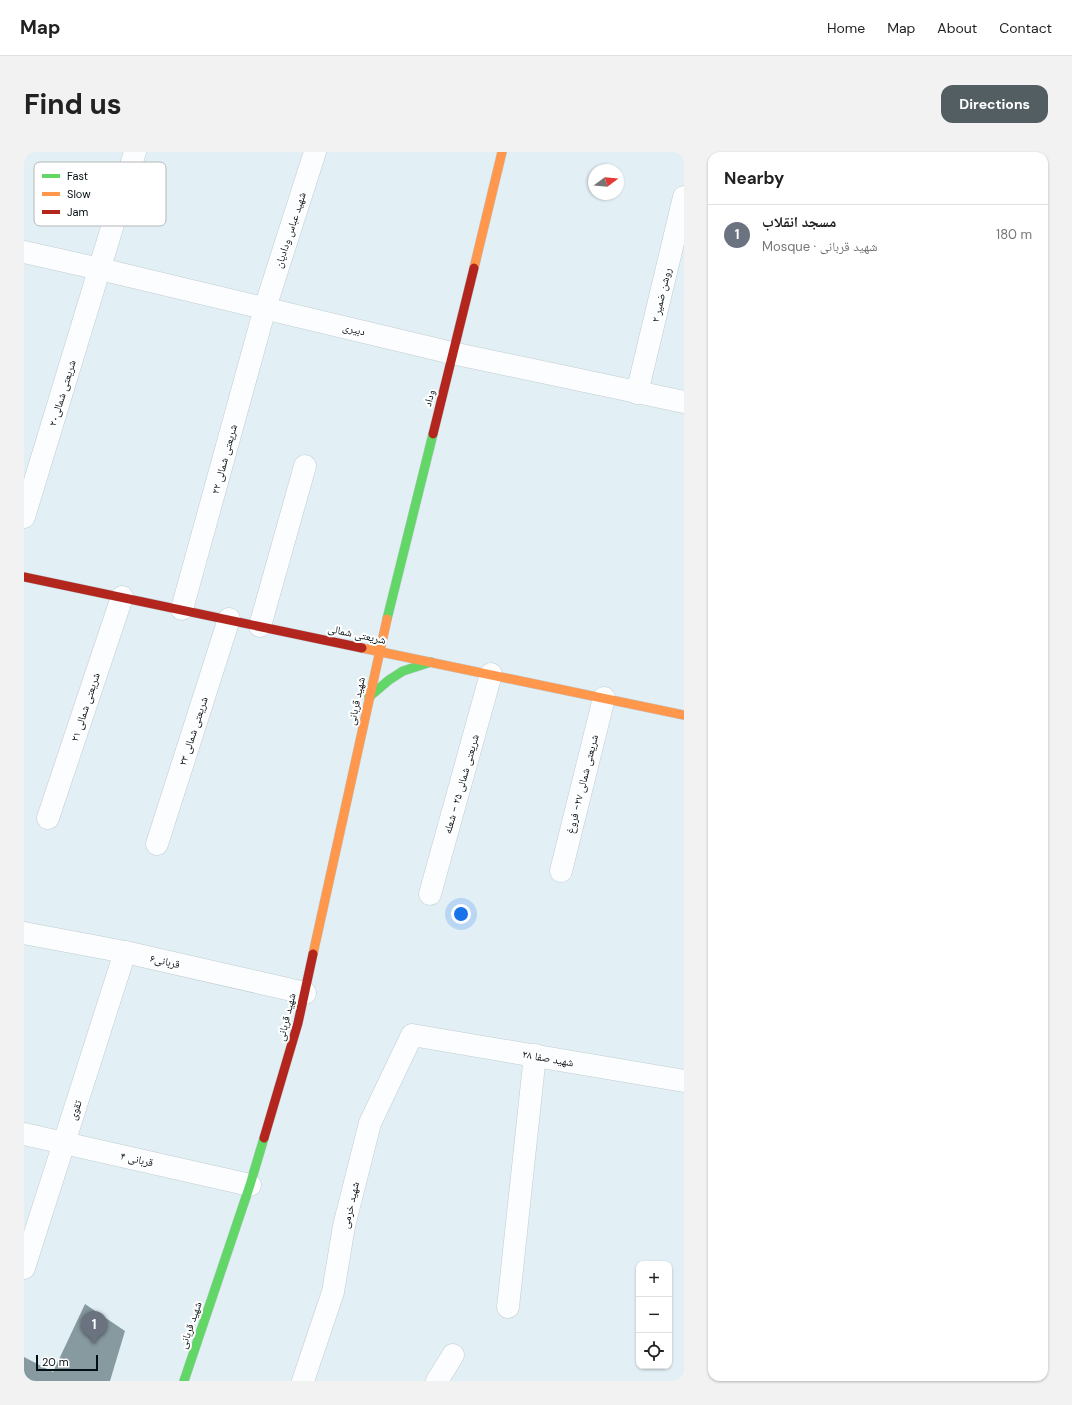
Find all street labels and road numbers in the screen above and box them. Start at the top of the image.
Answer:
street label: شهید عباس ودادیان [271,190,309,270]
street label: روشن ضمیر ۲ [648,266,674,324]
street label: دبیری [341,319,367,339]
street label: شریعتی شمالی۲۰ [45,358,79,428]
street label: وداد [420,388,438,408]
street label: شریعتی شمالی ٢٢ [208,423,240,495]
street label: شریعتی شمالی [327,621,387,647]
street label: شریعتی شمالی ۲۱ [67,671,103,743]
street label: شهید قربانی [344,676,368,726]
street label: شریعتی شمالی ۲۳ [175,695,211,767]
street label: شریعتی شمالی ۲۵ - شعله [440,733,482,835]
street label: شریعتی شمالی ۲۷- فروغ [563,733,601,835]
street label: قربانی۶ [149,951,182,971]
street label: شهید قربانی [273,992,299,1042]
street label: شهید صفا ۲۸ [521,1047,575,1069]
street label: تقوی [65,1098,85,1122]
street label: قربانی ۴ [119,1148,155,1170]
street label: شهید خرمی [338,1180,362,1230]
street label: شهید قربانی [175,1300,205,1350]

